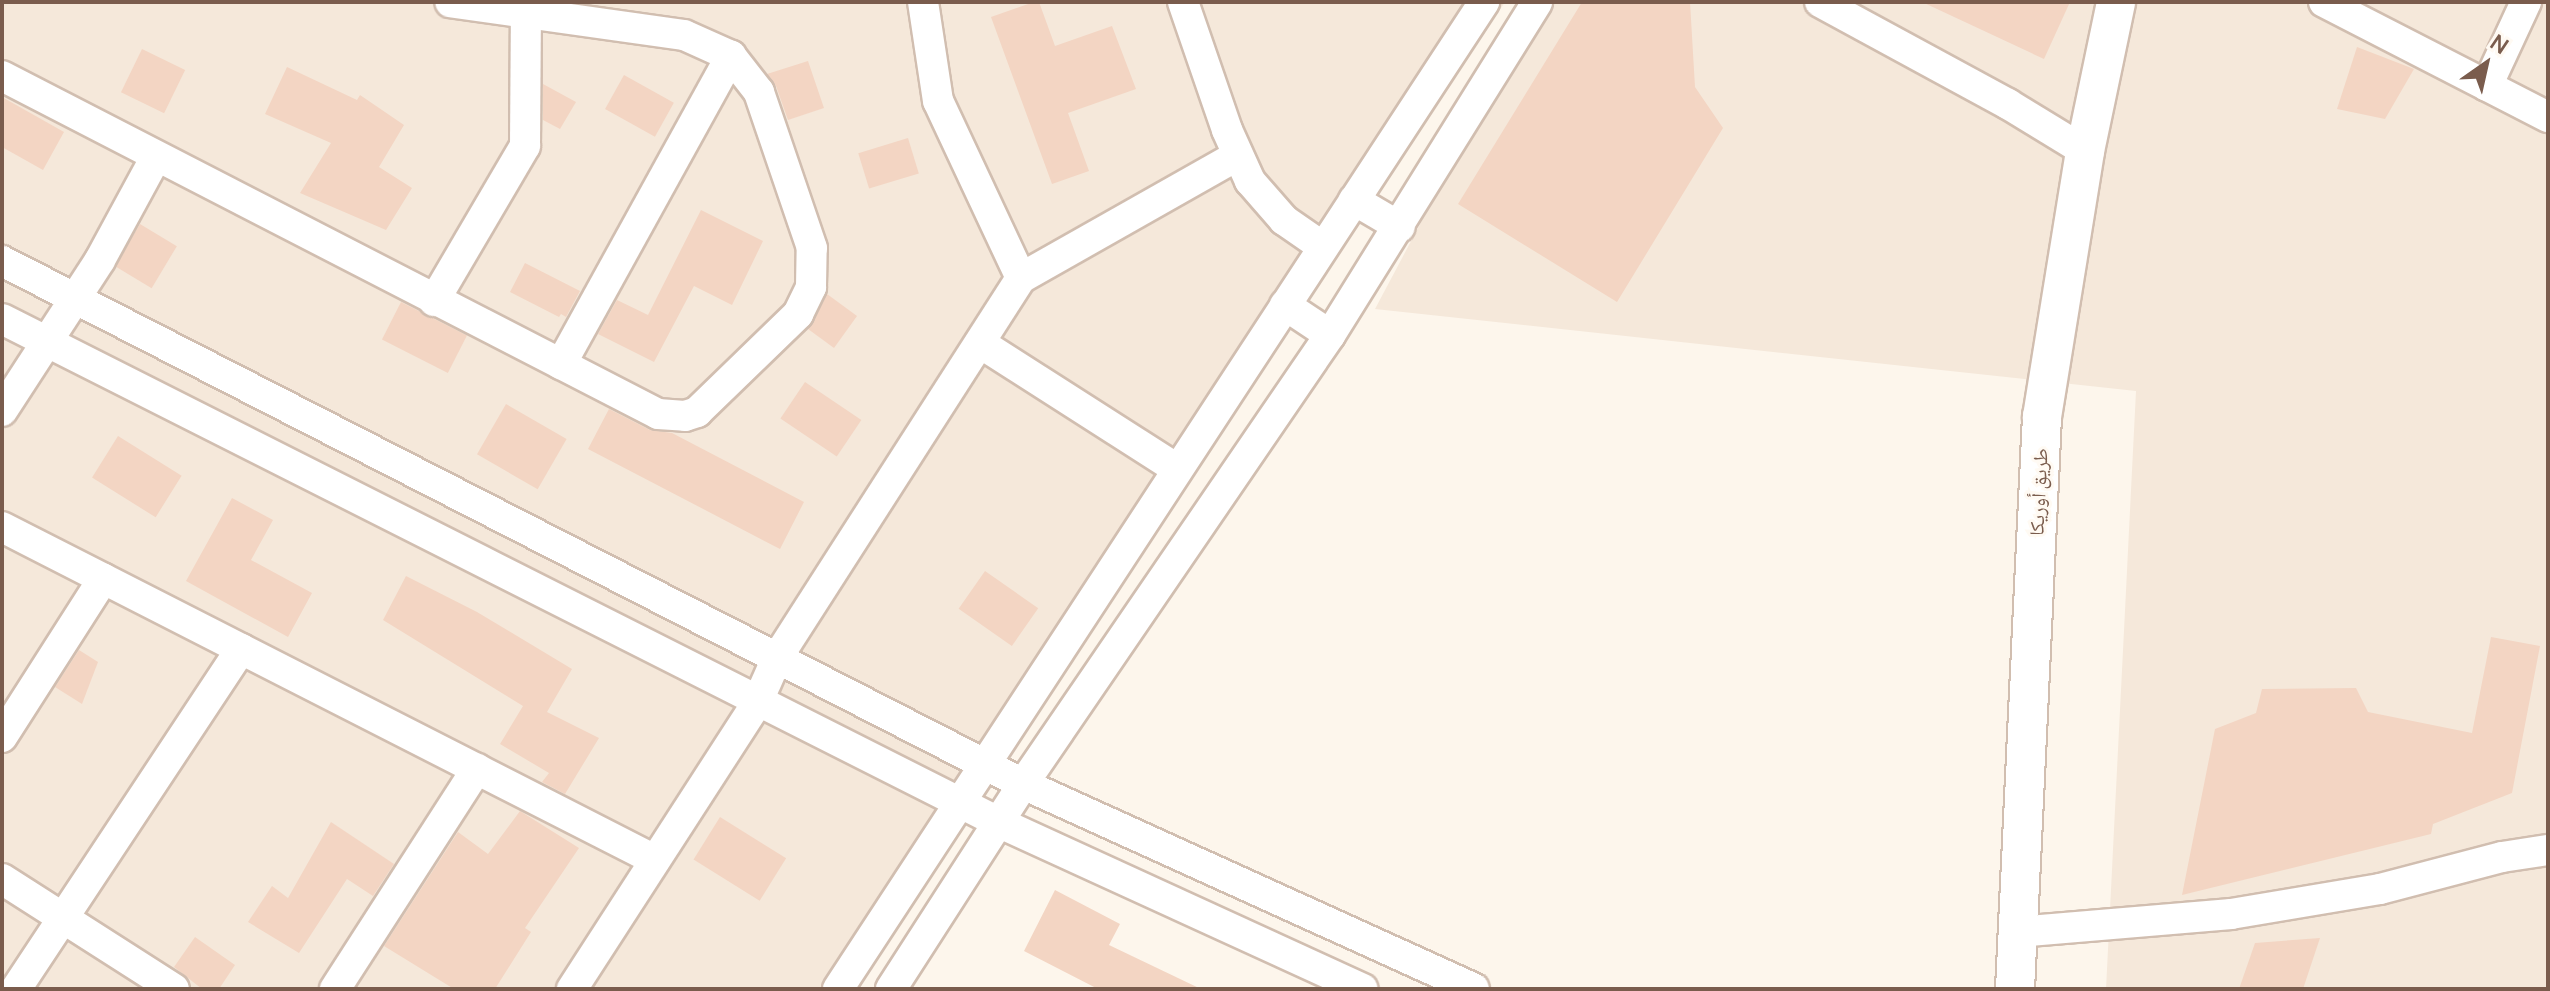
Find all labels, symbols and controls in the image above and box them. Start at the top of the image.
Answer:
north arrow [2446,24,2526,104]
text: N [2484,27,2514,61]
street label: طريق أوريكا [2024,447,2052,537]

